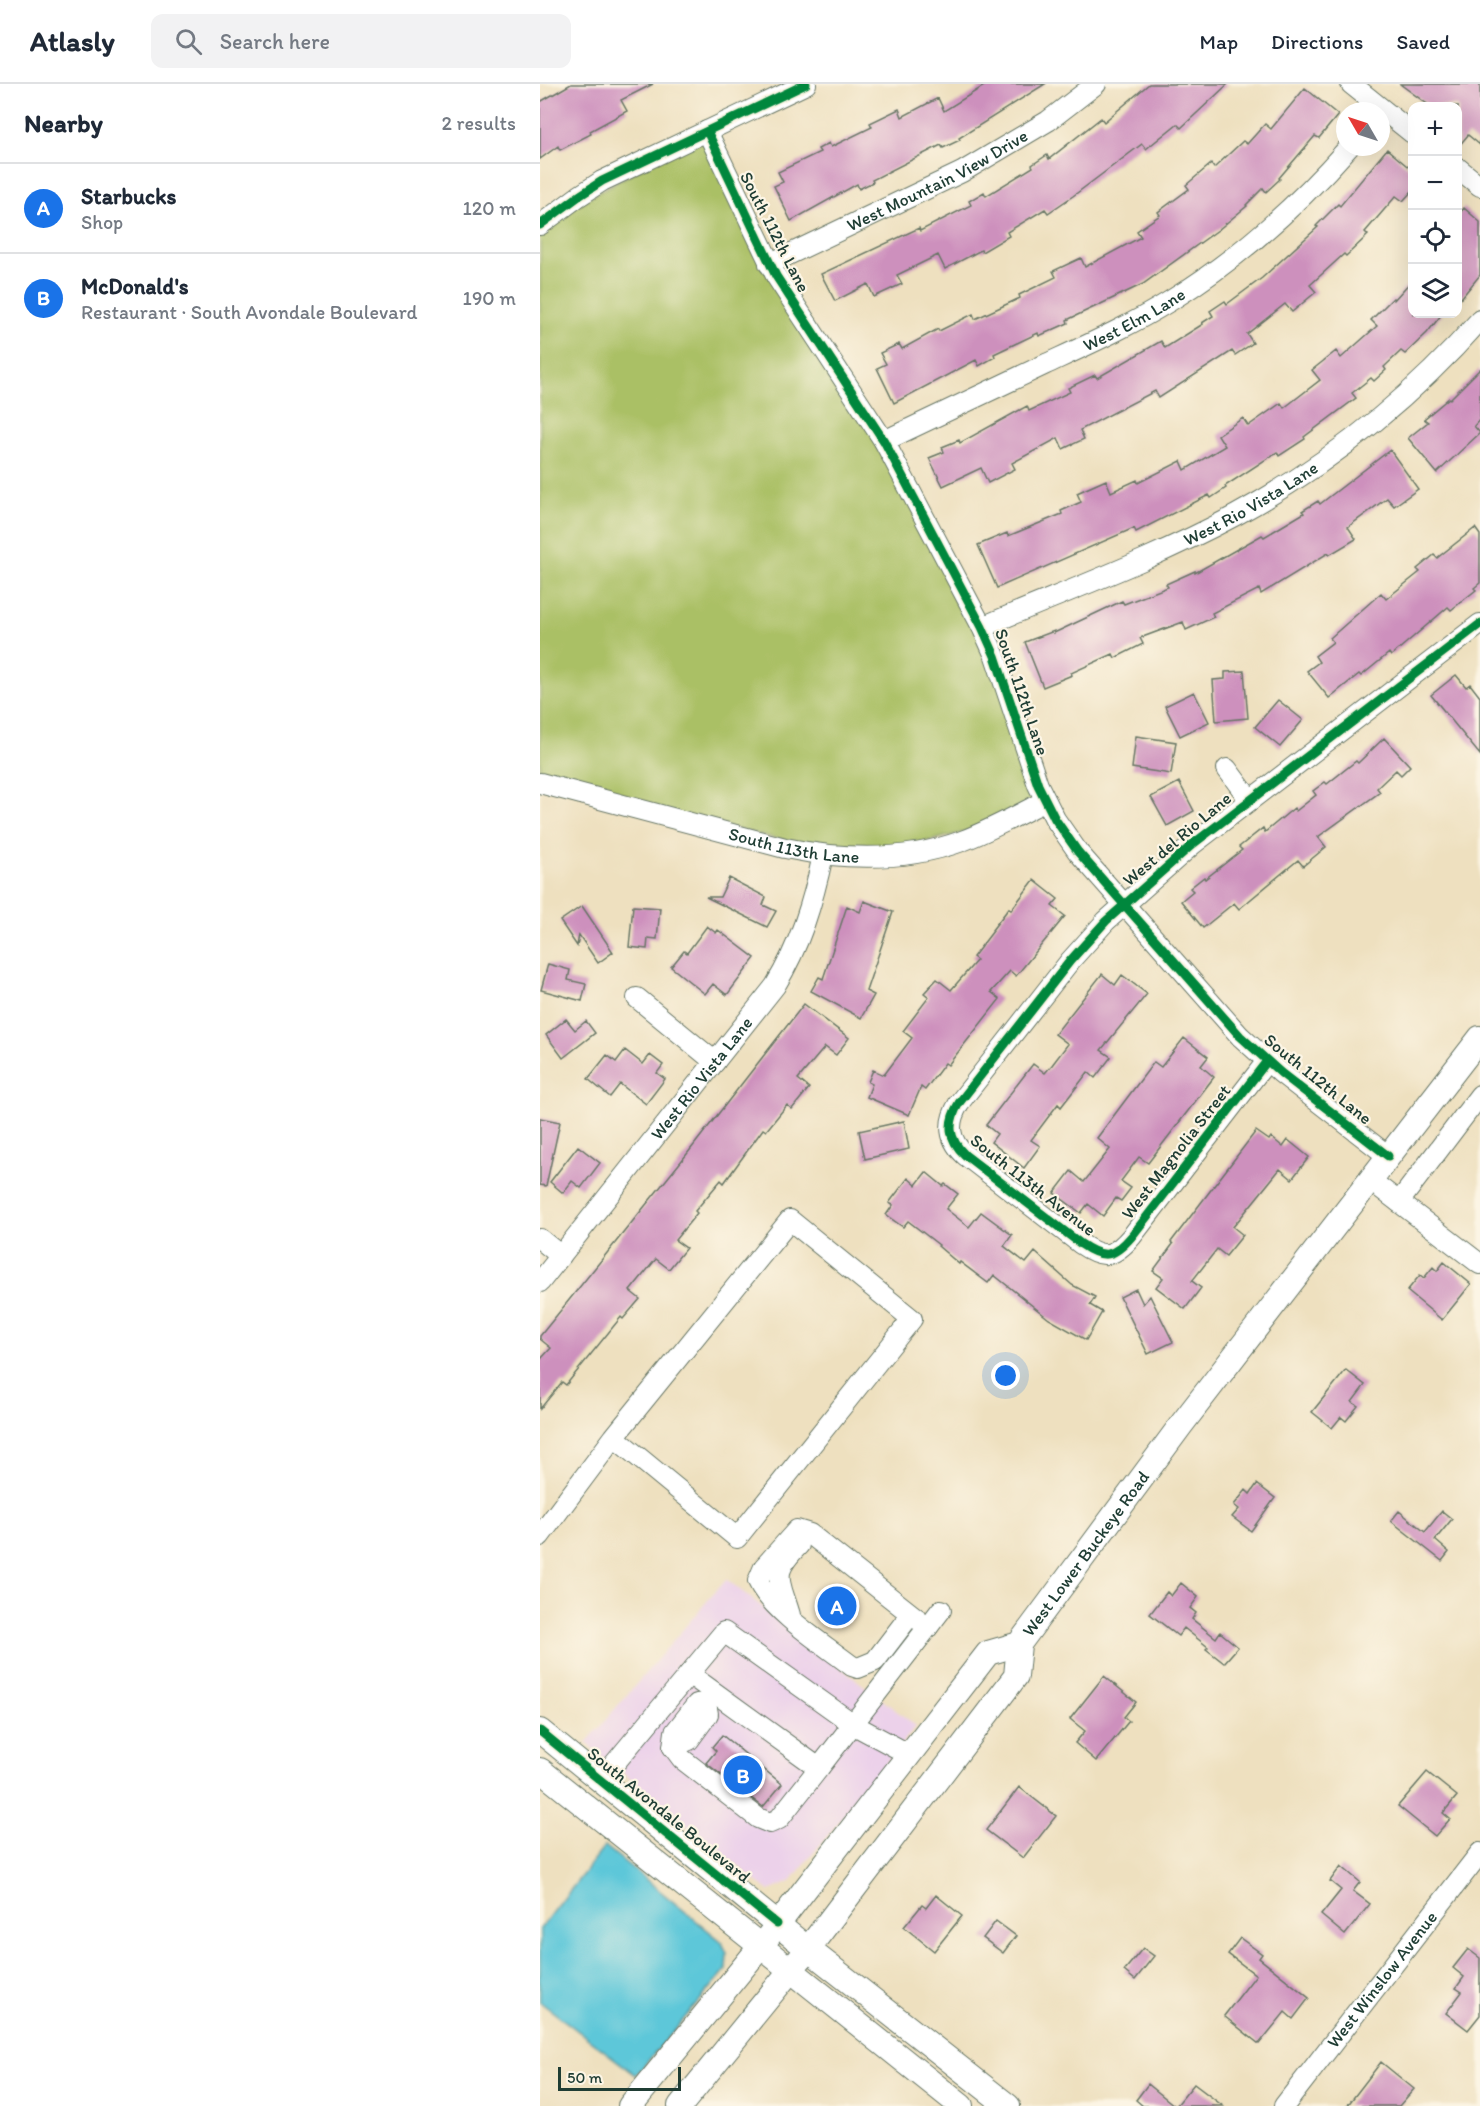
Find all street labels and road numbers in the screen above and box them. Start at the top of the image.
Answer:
street label: West Mountain View Drive [843,124,1032,236]
street label: South 112th Lane [735,168,815,296]
street label: West Elm Lane [1080,283,1189,356]
street label: West Rio Vista Lane [1180,457,1322,551]
street label: South 112th Lane [990,626,1054,758]
street label: West del Rio Lane [1118,787,1236,891]
street label: South 113th Lane [726,823,860,868]
street label: West Rio Vista Lane [646,1012,757,1144]
street label: South 112th Lane [1260,1029,1376,1129]
street label: West Magnolia Street [1117,1080,1236,1224]
street label: South 113th Avenue [966,1129,1100,1241]
street label: West Lower Buckeye Road [1017,1466,1154,1641]
street label: South Avondale Boulevard [583,1743,755,1887]
street label: West Winslow Avenue [1322,1907,1442,2052]

